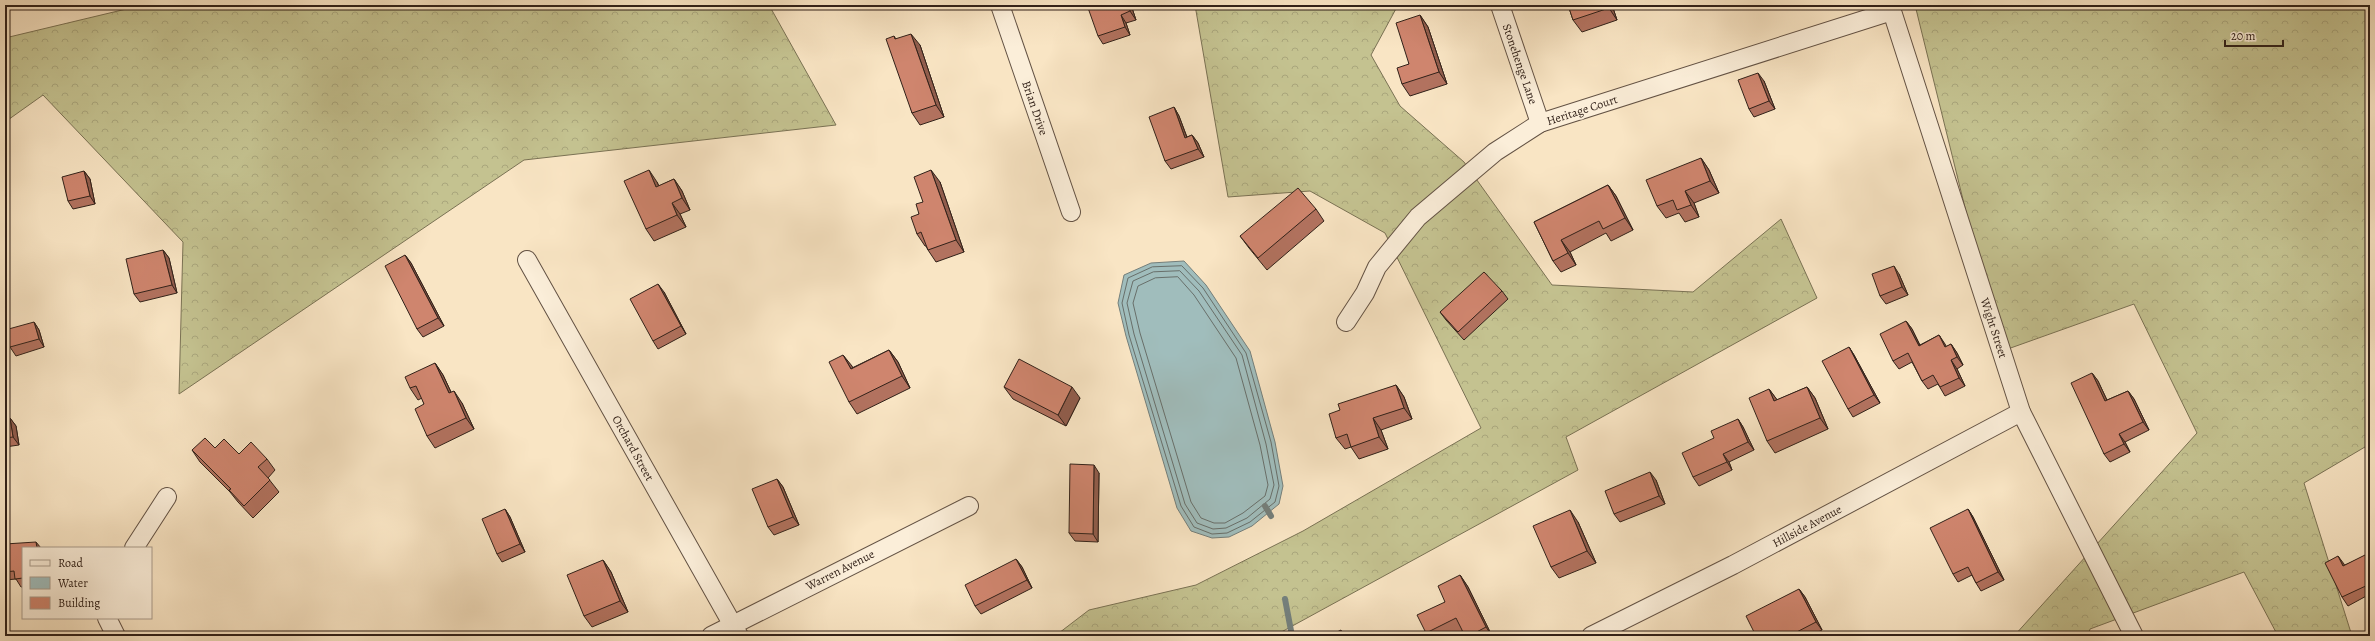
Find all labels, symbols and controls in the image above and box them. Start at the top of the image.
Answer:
street label: Stonehenge Lane [1499,22,1541,106]
scale bar [2225,22,2283,48]
text: 20 m [2231,28,2255,44]
street label: Brian Drive [1018,79,1052,137]
street label: Heritage Court [1544,91,1620,129]
street label: Wight Street [1976,295,2011,360]
street label: Orchard Street [608,412,658,484]
street label: Hillside Avenue [1770,501,1844,551]
street label: Warren Avenue [802,546,877,595]
legend [22,547,152,619]
text: Road [58,555,84,571]
text: Water [57,575,88,591]
text: Building [58,595,100,611]

